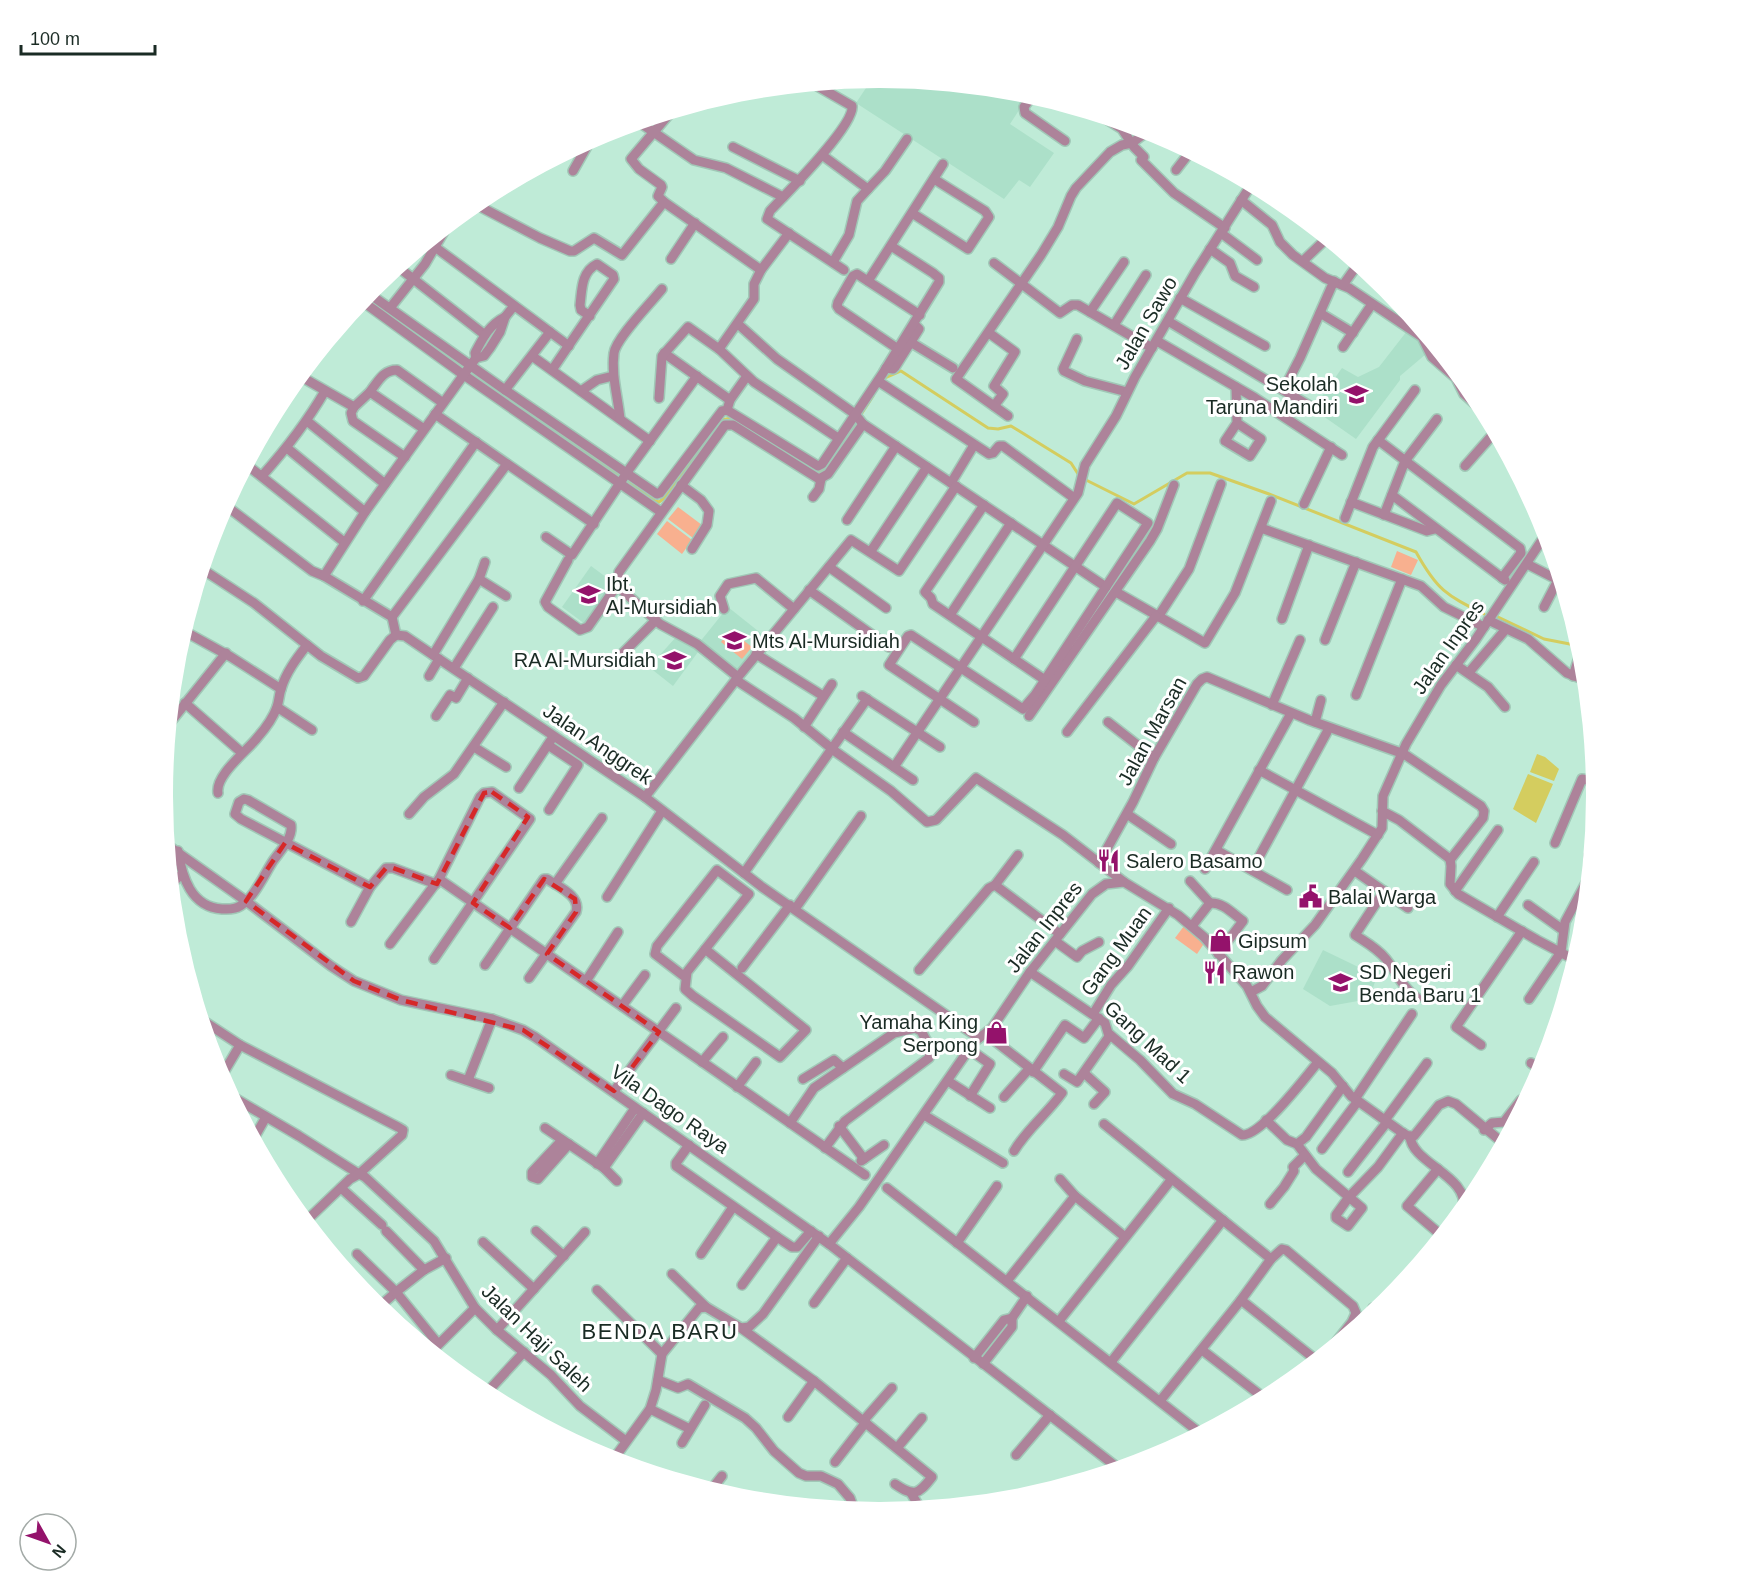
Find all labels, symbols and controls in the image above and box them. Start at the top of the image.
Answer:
scale bar [21,18,154,56]
text: 100 m [30,29,80,49]
street label: Jalan Sawo [1111,273,1181,373]
place label: Sekolah Taruna Mandiri [1206,373,1338,418]
school or university icon: Sekolah Taruna Mandiri [1343,382,1369,408]
place label: Ibt. Al-Mursidiah [606,573,717,618]
school or university icon: Ibt. Al-Mursidiah [575,582,601,608]
street label: Jalan Inpres [1408,596,1488,698]
school or university icon: Mts Al-Mursidiah [721,628,747,654]
place label: Mts Al-Mursidiah [752,630,900,652]
school or university icon: RA Al-Mursidiah [661,647,687,673]
place label: RA Al-Mursidiah [514,649,656,671]
street label: Jalan Marsan [1113,673,1191,789]
street label: Jalan Anggrek [539,699,658,789]
restaurant icon: Salero Basamo [1095,848,1121,874]
place label: Salero Basamo [1126,850,1263,872]
street label: Jalan Inpres [1002,877,1086,977]
public building icon: Balai Warga [1297,884,1323,910]
place label: Balai Warga [1328,886,1437,908]
street label: Gang Muan [1076,902,1156,1000]
shop icon: Gipsum [1207,928,1233,954]
place label: Gipsum [1238,930,1307,952]
restaurant icon: Rawon [1201,959,1227,985]
place label: Rawon [1232,961,1294,983]
place label: SD Negeri Benda Baru 1 [1359,961,1481,1006]
school or university icon: SD Negeri Benda Baru 1 [1328,970,1354,996]
street label: Gang Mad 1 [1100,996,1196,1088]
place label: Yamaha King Serpong [859,1011,978,1056]
shop icon: Yamaha King Serpong [983,1020,1009,1046]
street label: Vila Dago Raya [607,1060,734,1158]
street label: Jalan Haji Saleh [477,1280,597,1396]
district label: BENDA BARU [582,1319,738,1344]
north arrow [18,1512,78,1572]
text: N [49,1541,69,1561]

